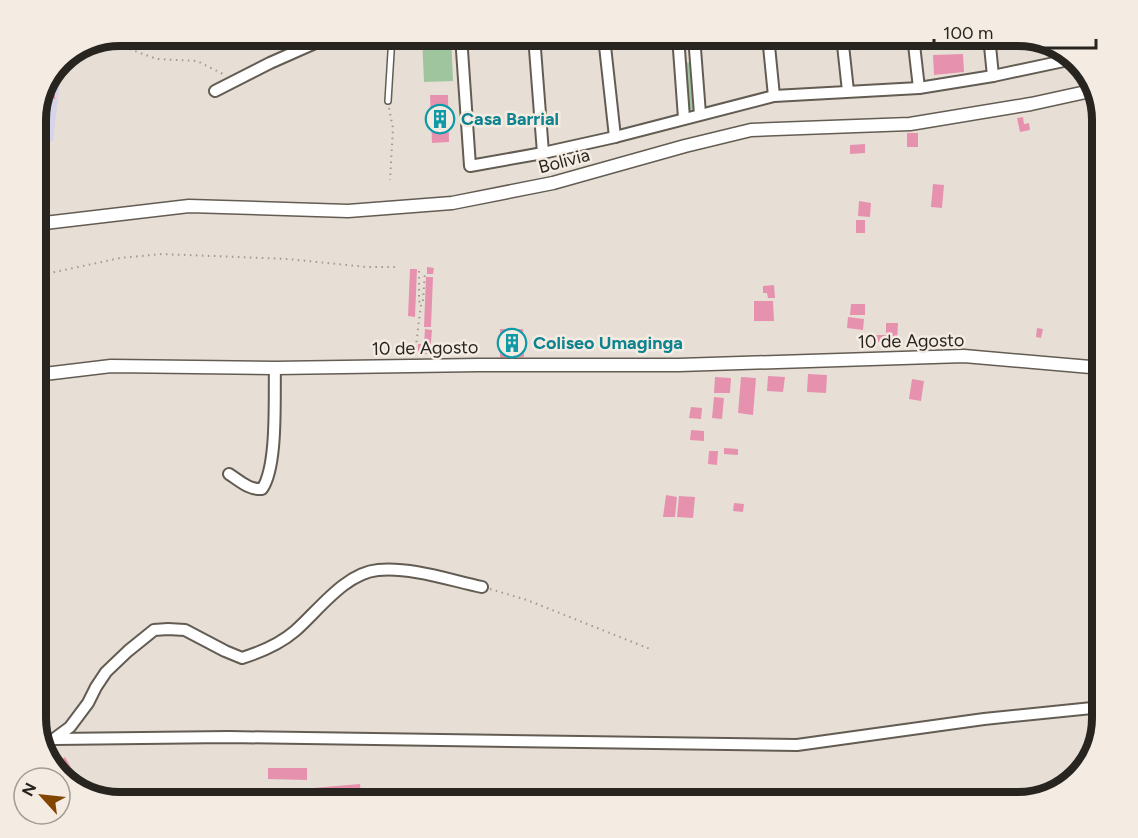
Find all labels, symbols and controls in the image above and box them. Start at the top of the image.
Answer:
scale bar [934,12,1096,50]
text: 100 m [943,22,993,44]
building icon: Casa Barrial [424,103,456,135]
place label: Casa Barrial [461,108,559,130]
street label: Bolivia [536,144,592,178]
building icon: Coliseo Umaginga [496,327,528,359]
street label: 10 de Agosto [857,329,965,353]
place label: Coliseo Umaginga [533,332,683,354]
street label: 10 de Agosto [371,336,479,360]
north arrow [12,766,72,826]
text: N [18,780,40,799]

